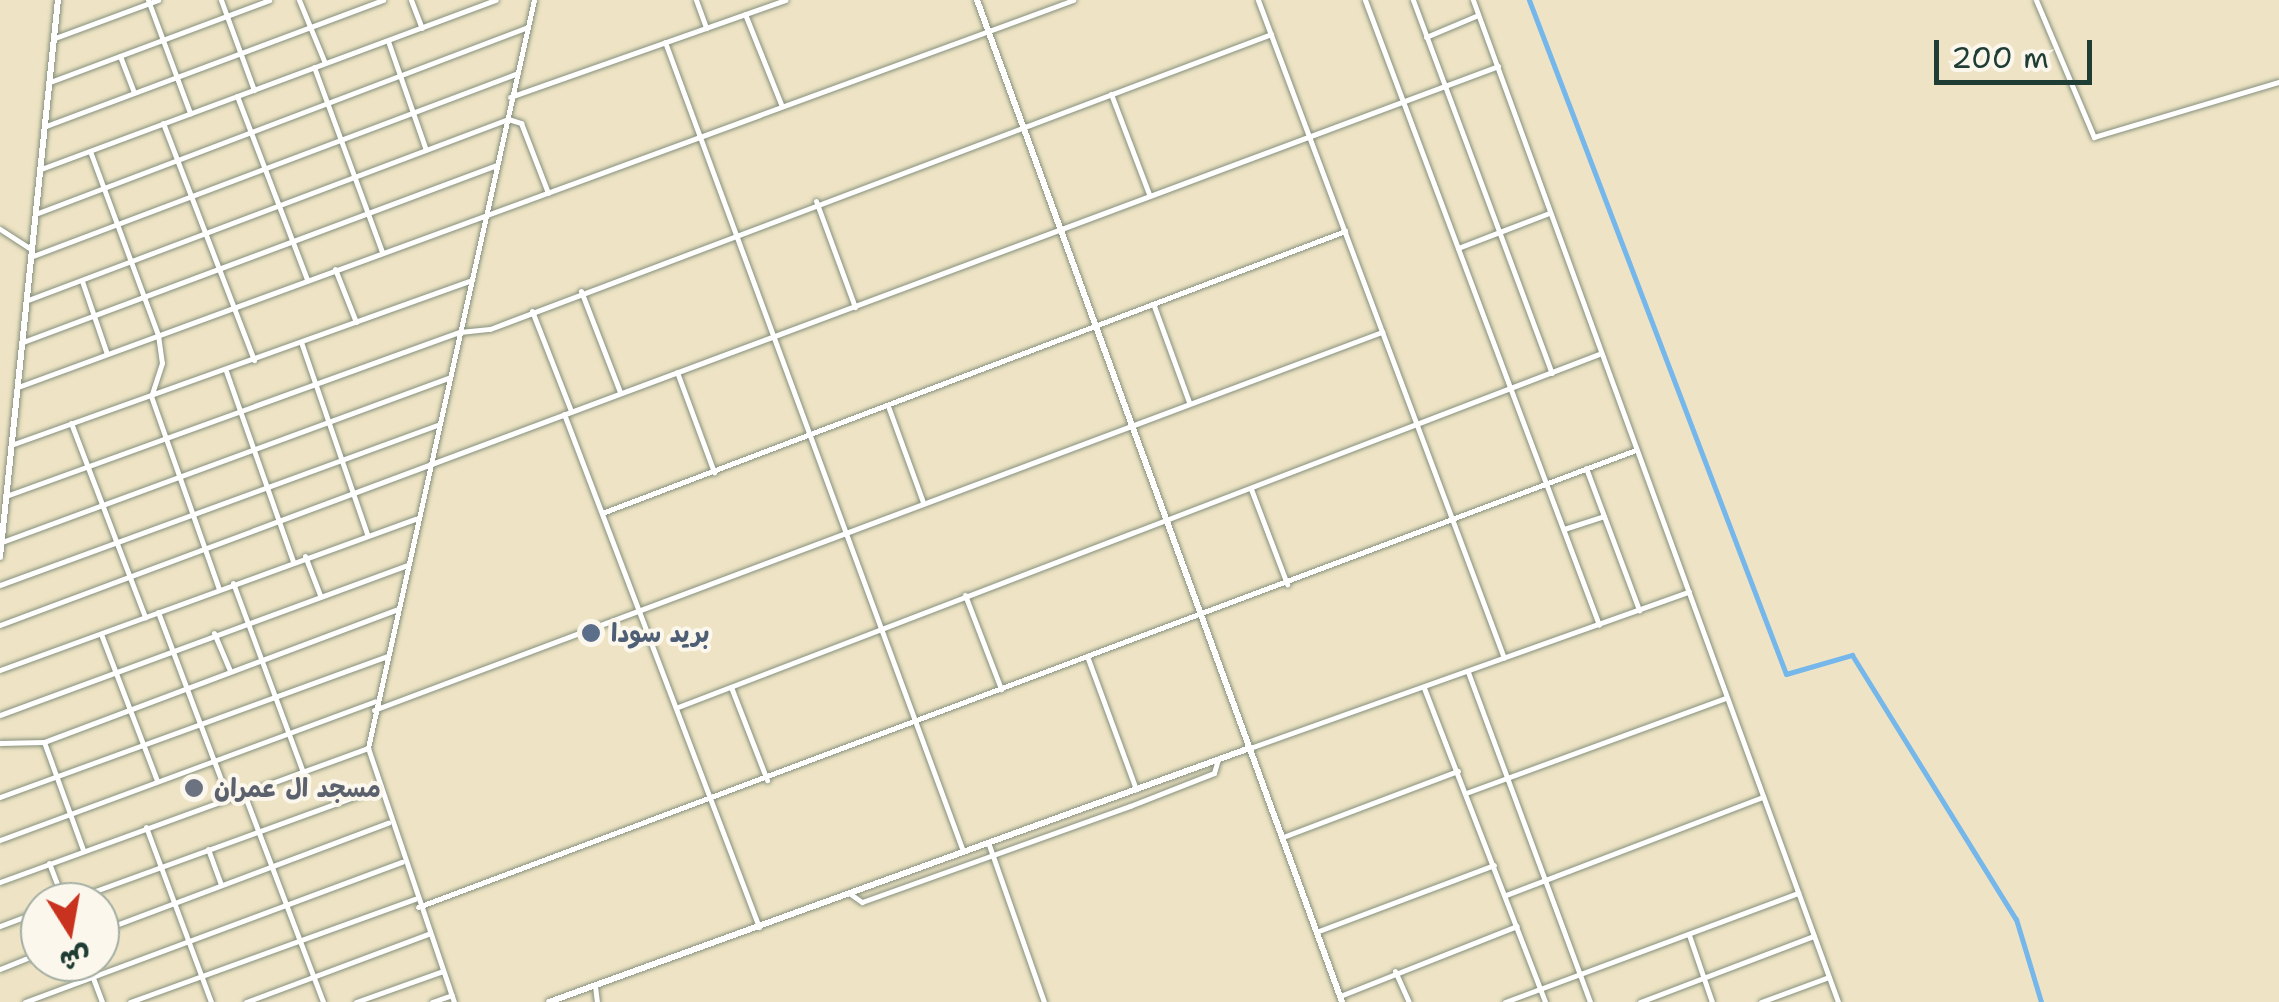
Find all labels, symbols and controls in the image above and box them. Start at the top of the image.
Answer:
scale bar [1939,20,2096,82]
text: 200 m [1951,37,2049,78]
place label: بريد سودا [611,618,710,648]
marker: بريد سودا [580,622,602,644]
place label: مسجد ال عمران [214,773,381,803]
marker: مسجد ال عمران [183,777,205,799]
north arrow [20,882,120,982]
text: ش [57,938,94,981]

